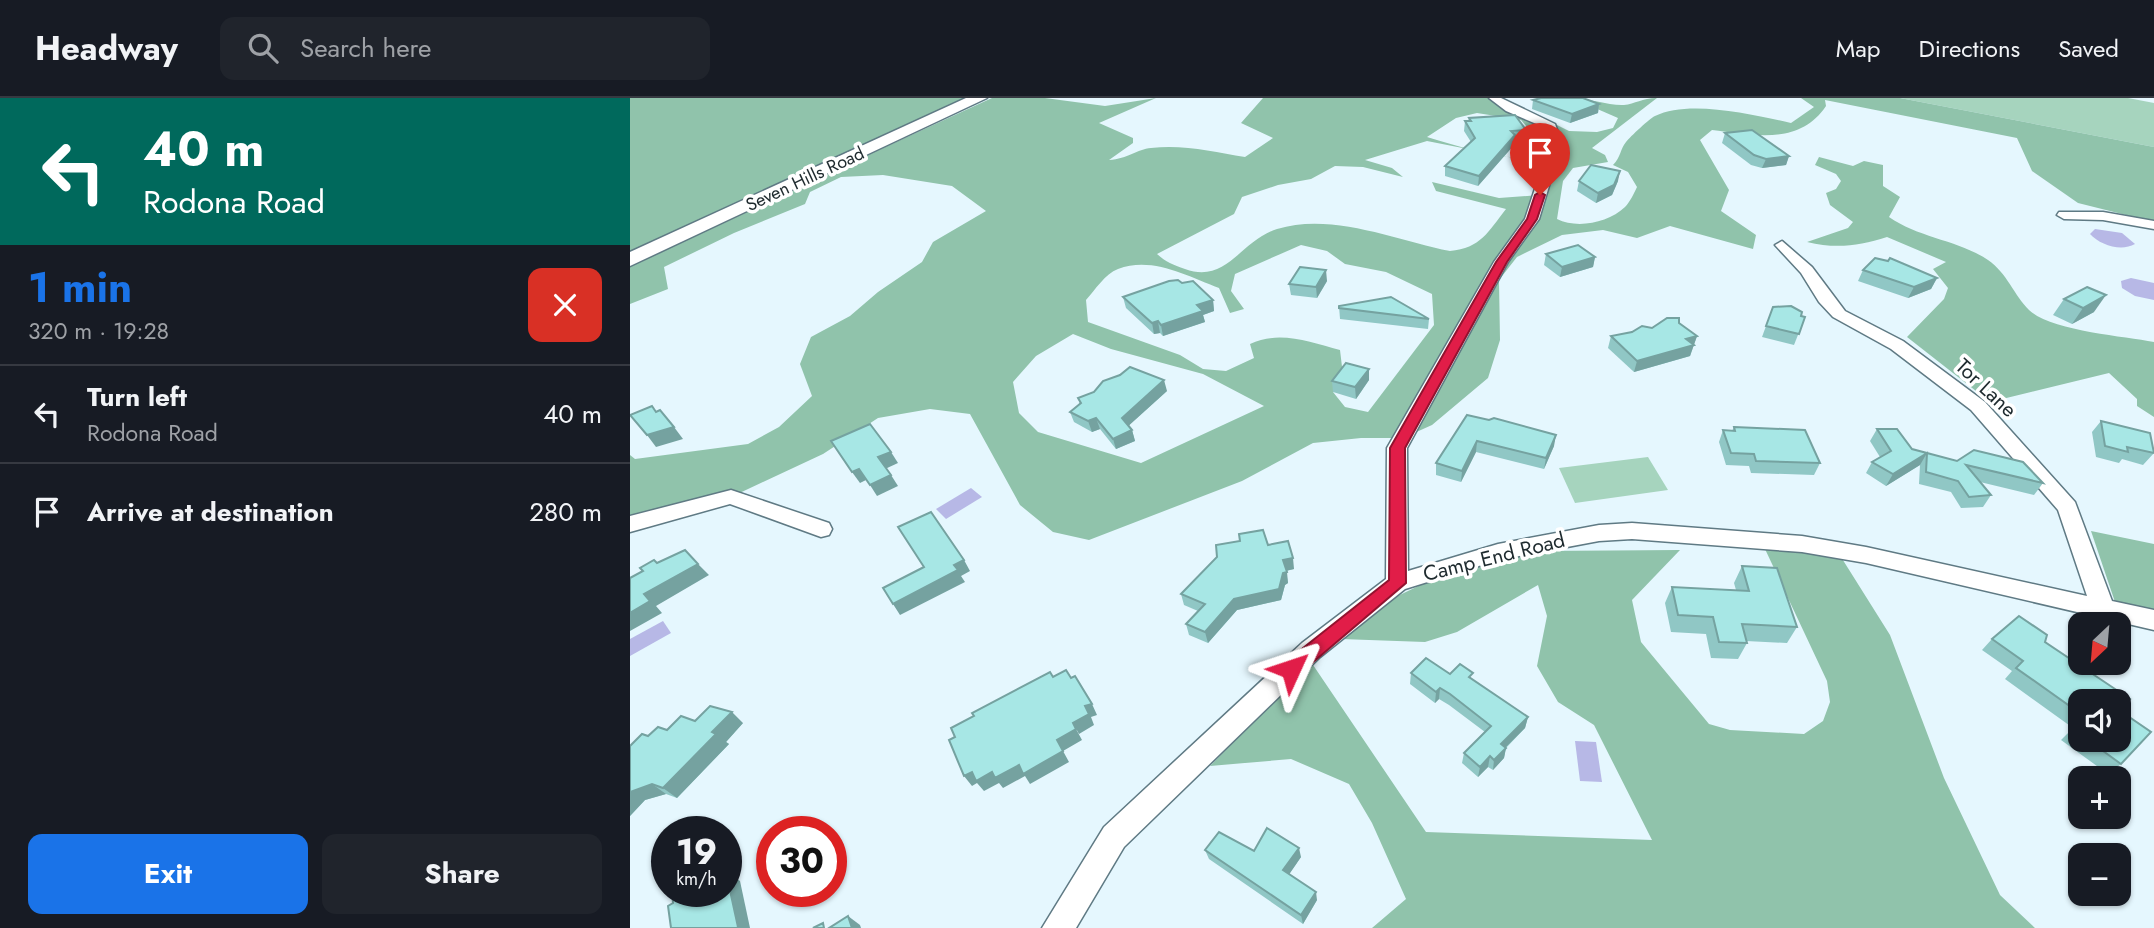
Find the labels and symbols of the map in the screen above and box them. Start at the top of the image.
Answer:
pin [1510,123,1570,195]
street label: Seven Hills Road [742,140,868,218]
street label: Tor Lane [1949,352,2023,424]
street label: Camp End Road [1420,525,1568,589]
north arrow [2068,612,2132,676]
position arrow [1254,632,1328,706]
speed limit sign: 30 [756,816,847,907]

